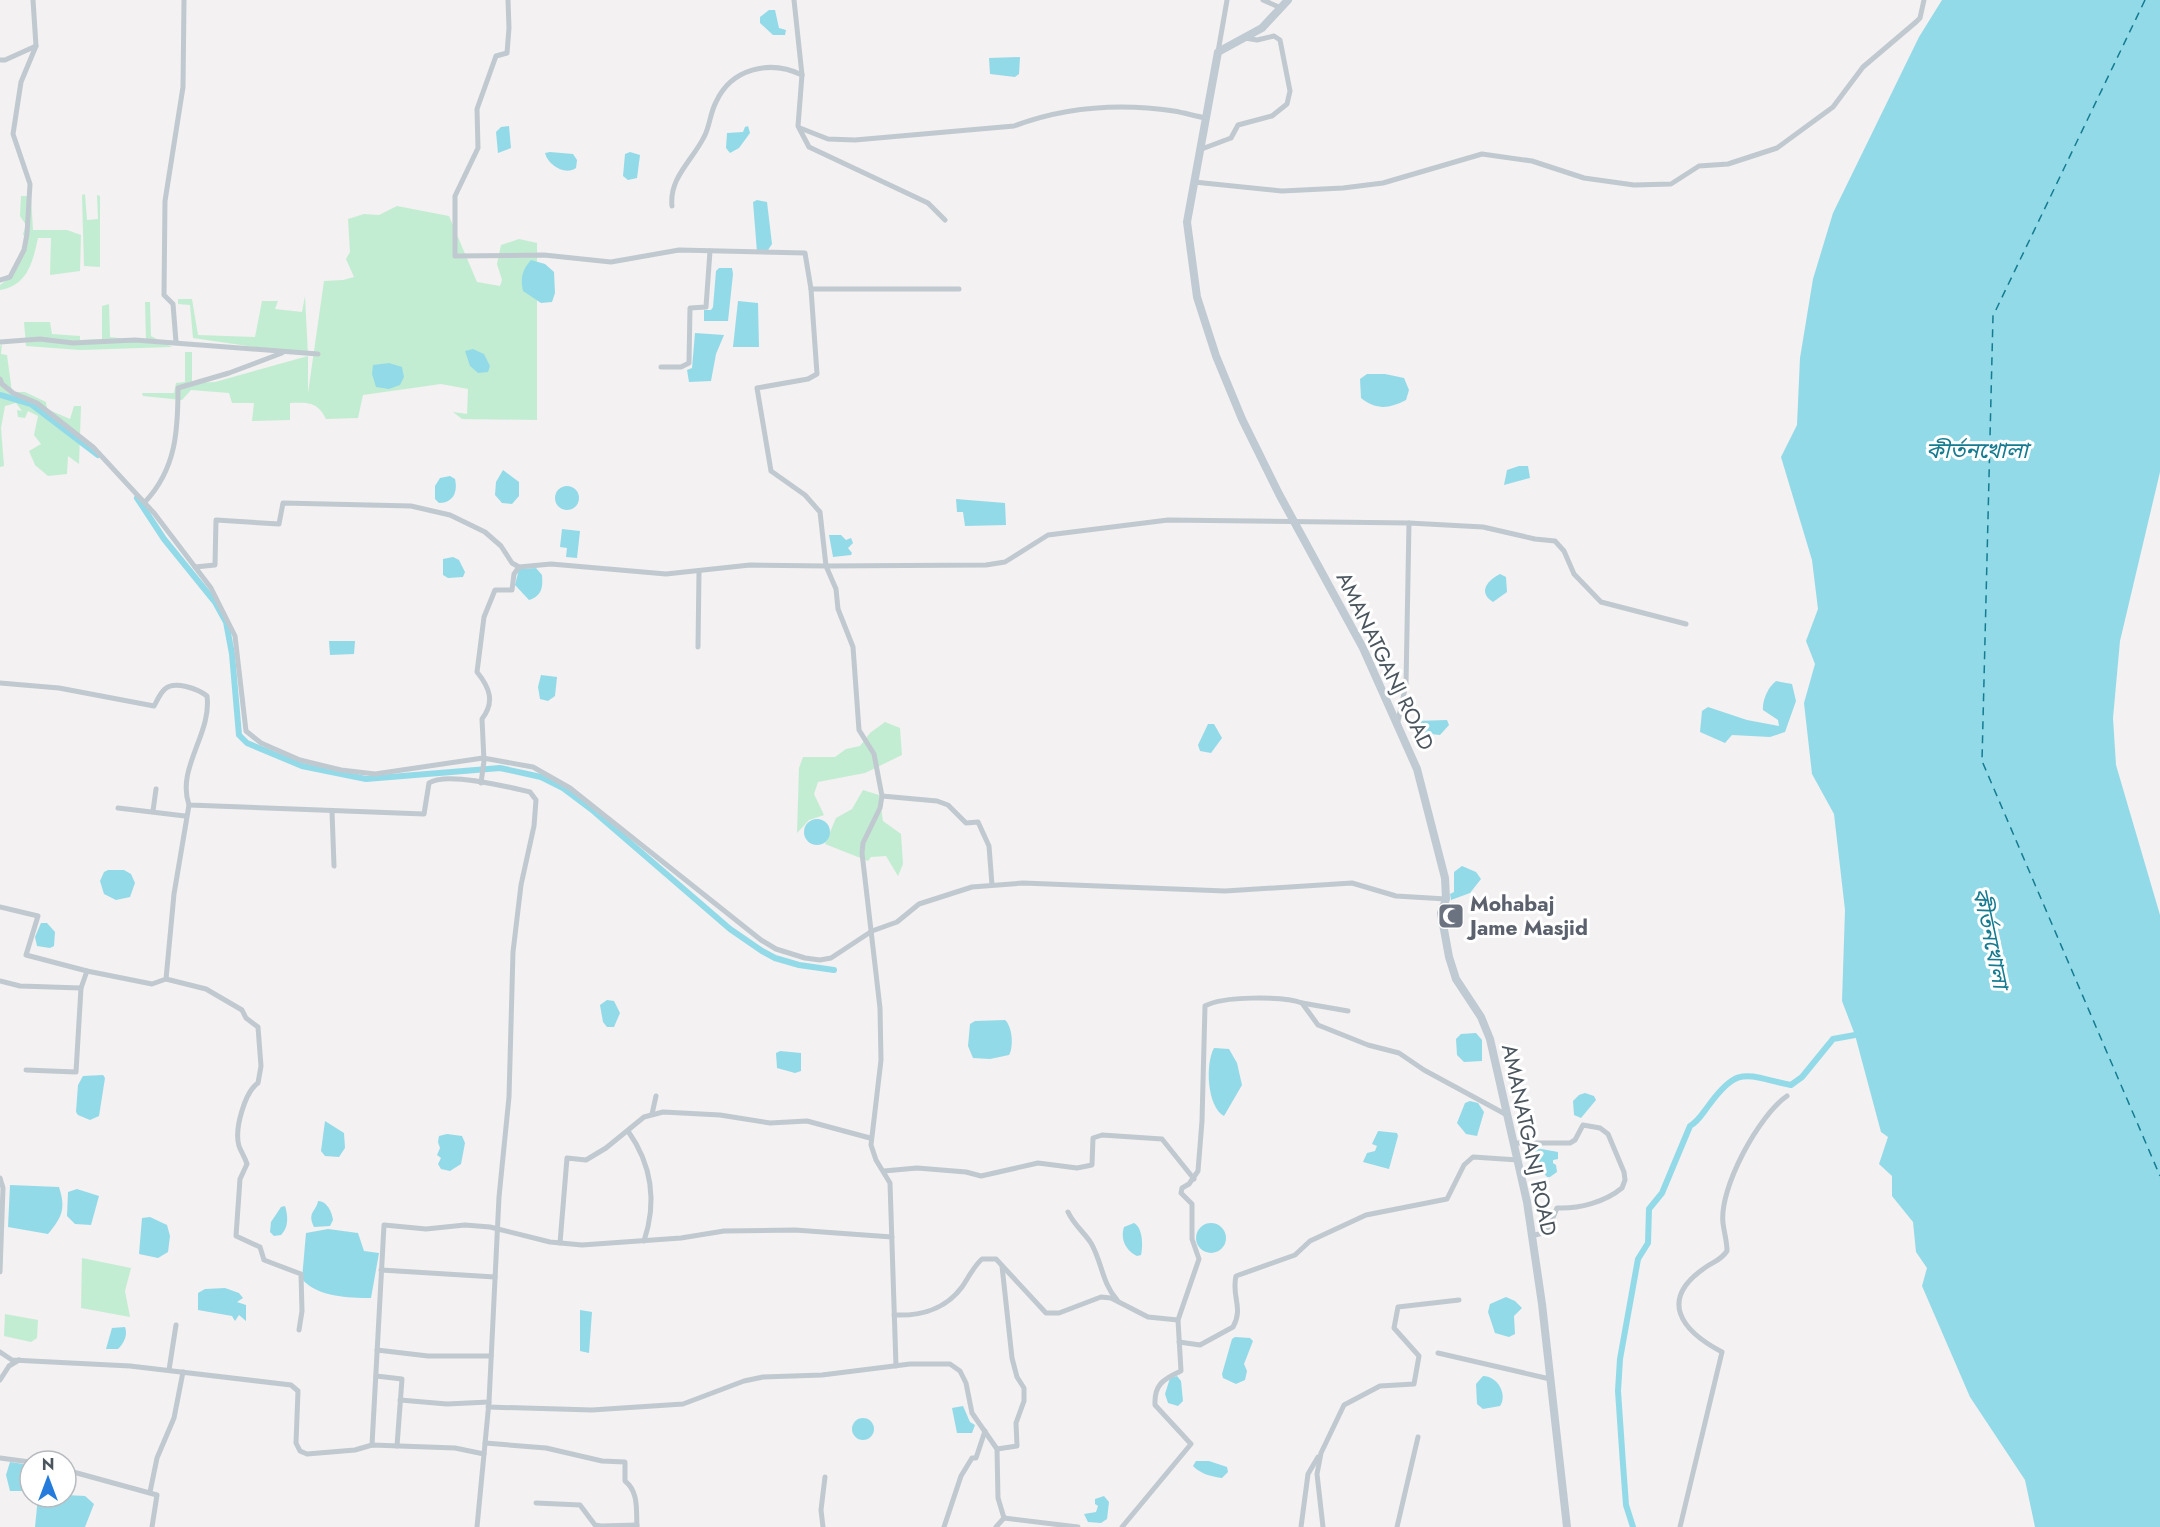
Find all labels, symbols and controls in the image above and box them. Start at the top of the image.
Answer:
water label: কীর্তনখোলা [1926,434,2032,466]
street label: AMANATGANJ ROAD [1329,567,1441,755]
water label: কীর্তনখোলা [1965,885,2018,995]
place label: Mohabaj Jame Masjid [1466,889,1588,943]
mosque icon: Mohabaj Jame Masjid [1436,901,1466,931]
street label: AMANATGANJ ROAD [1494,1041,1564,1239]
north arrow [18,1449,78,1509]
text: N [42,1453,54,1476]

